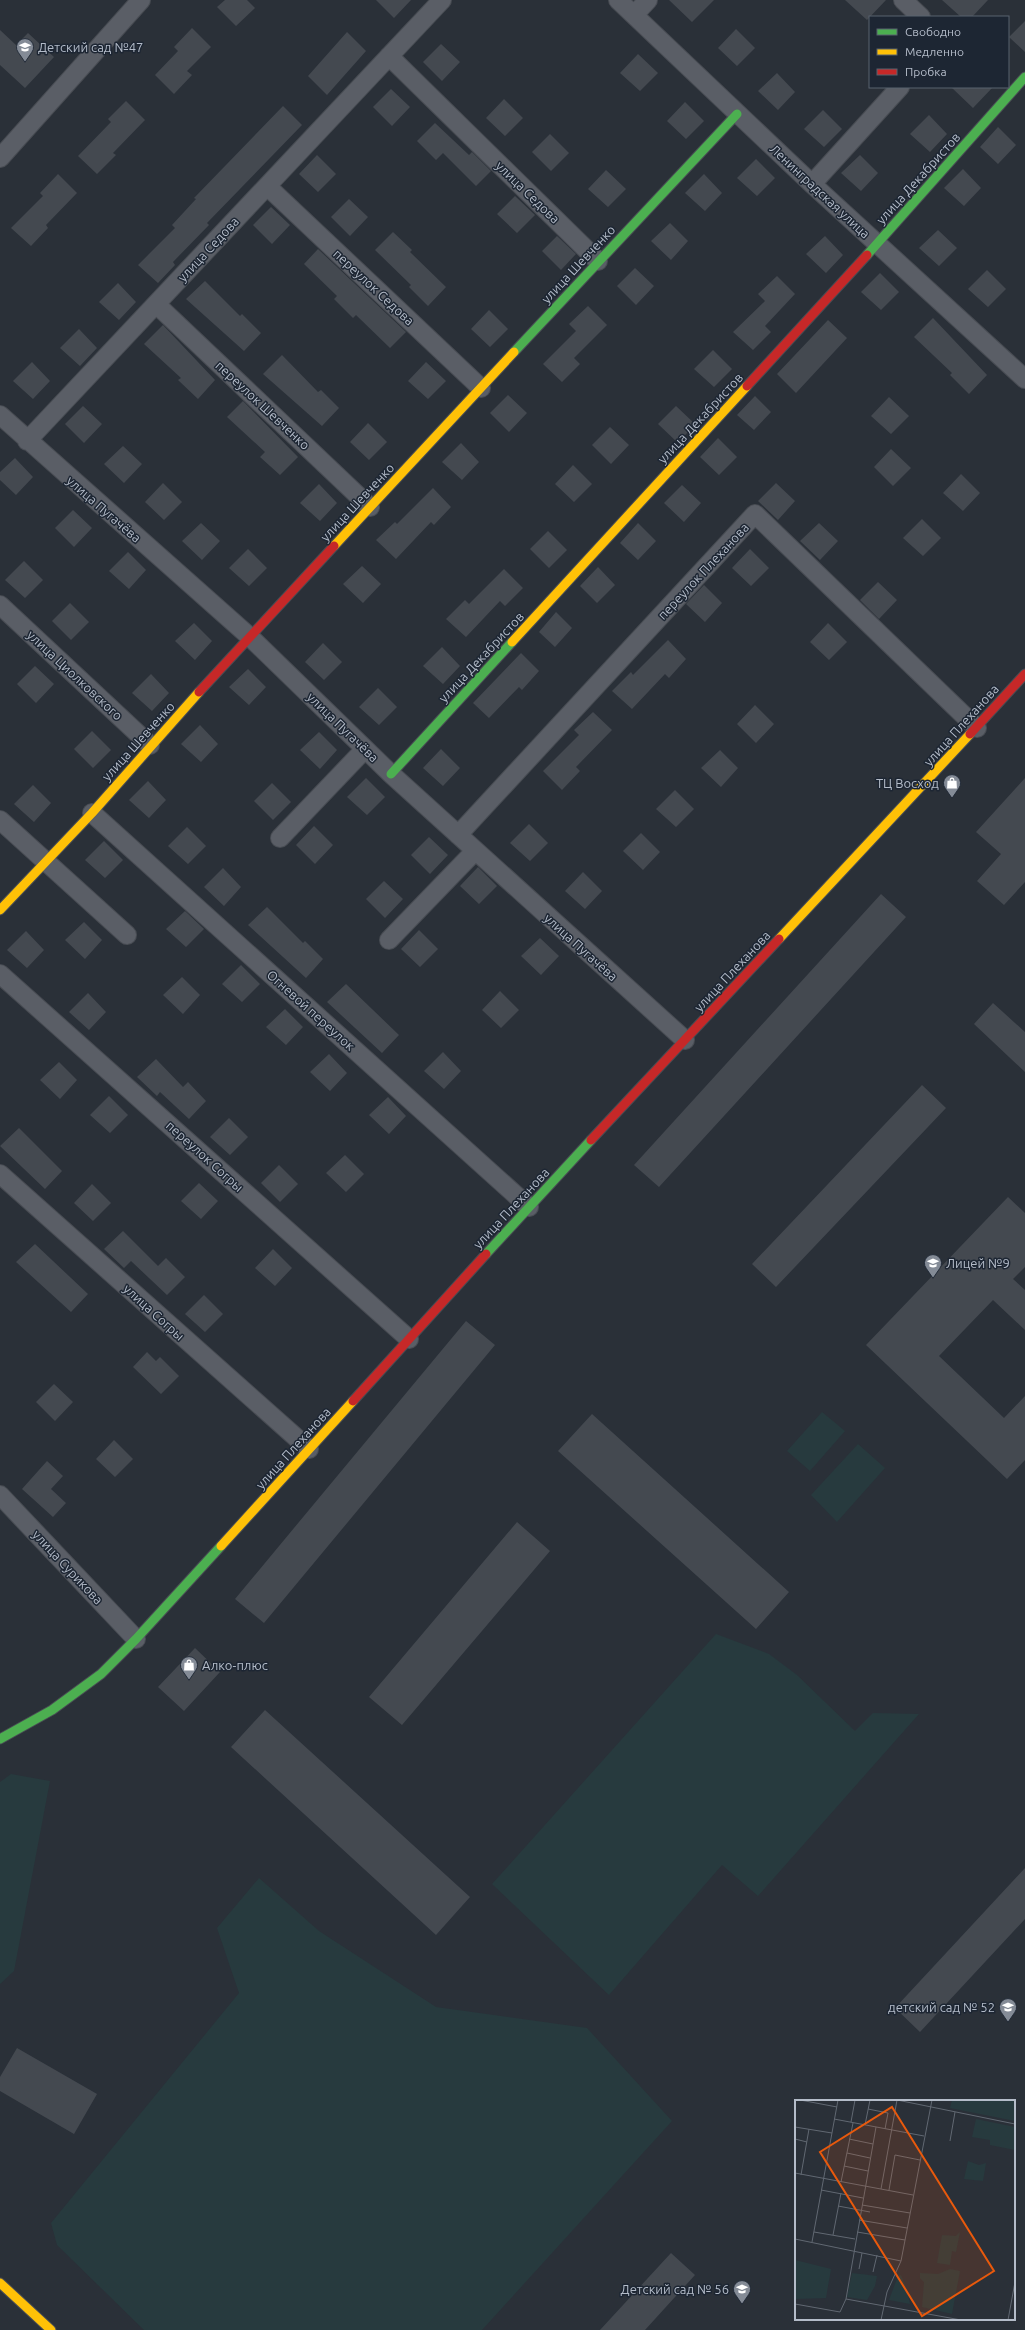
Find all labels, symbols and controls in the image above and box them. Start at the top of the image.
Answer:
legend [869,16,1009,88]
text: Свободно [905,25,961,38]
school or university icon: Детский сад №47 [15,37,35,62]
place label: Детский сад №47 [38,40,143,54]
text: Медленно [905,45,964,58]
text: Пробка [905,65,947,78]
street label: улица Декабристов [873,130,963,226]
street label: Ленинградская улица [767,141,873,241]
street label: улица Седова [493,158,563,226]
street label: улица Седова [175,214,241,284]
street label: улица Шевченко [538,222,618,306]
street label: переулок Седова [331,246,417,328]
street label: переулок Шевченко [213,358,313,452]
street label: улица Декабристов [655,370,745,466]
street label: улица Шевченко [317,460,397,544]
street label: улица Пугачёва [64,473,144,545]
street label: переулок Плеханова [655,520,751,622]
street label: улица Декабристов [436,609,526,705]
street label: улица Циолковского [25,627,125,723]
street label: улица Плеханова [921,681,1001,769]
street label: улица Пугачёва [304,689,382,765]
street label: улица Шевченко [99,699,177,783]
shop icon: ТЦ Восход [942,773,962,798]
place label: ТЦ Восход [876,776,939,790]
street label: улица Пугачёва [542,910,620,984]
street label: улица Плеханова [691,928,773,1014]
street label: Огневой переулок [264,967,358,1053]
street label: переулок Согры [164,1118,246,1194]
street label: улица Плеханова [470,1165,552,1251]
school or university icon: Лицей №9 [923,1253,943,1278]
place label: Лицей №9 [946,1256,1010,1270]
street label: улица Согры [121,1281,187,1343]
street label: улица Плеханова [253,1404,333,1492]
street label: улица Сурикова [30,1527,106,1607]
shop icon: Алко-плюс [179,1655,199,1680]
place label: Алко-плюс [202,1658,268,1672]
school or university icon: детский сад № 52 [998,1997,1018,2022]
place label: детский сад № 52 [888,2000,995,2014]
inset map [795,2100,1015,2320]
school or university icon: Детский сад № 56 [732,2279,752,2304]
place label: Детский сад № 56 [621,2282,729,2296]

